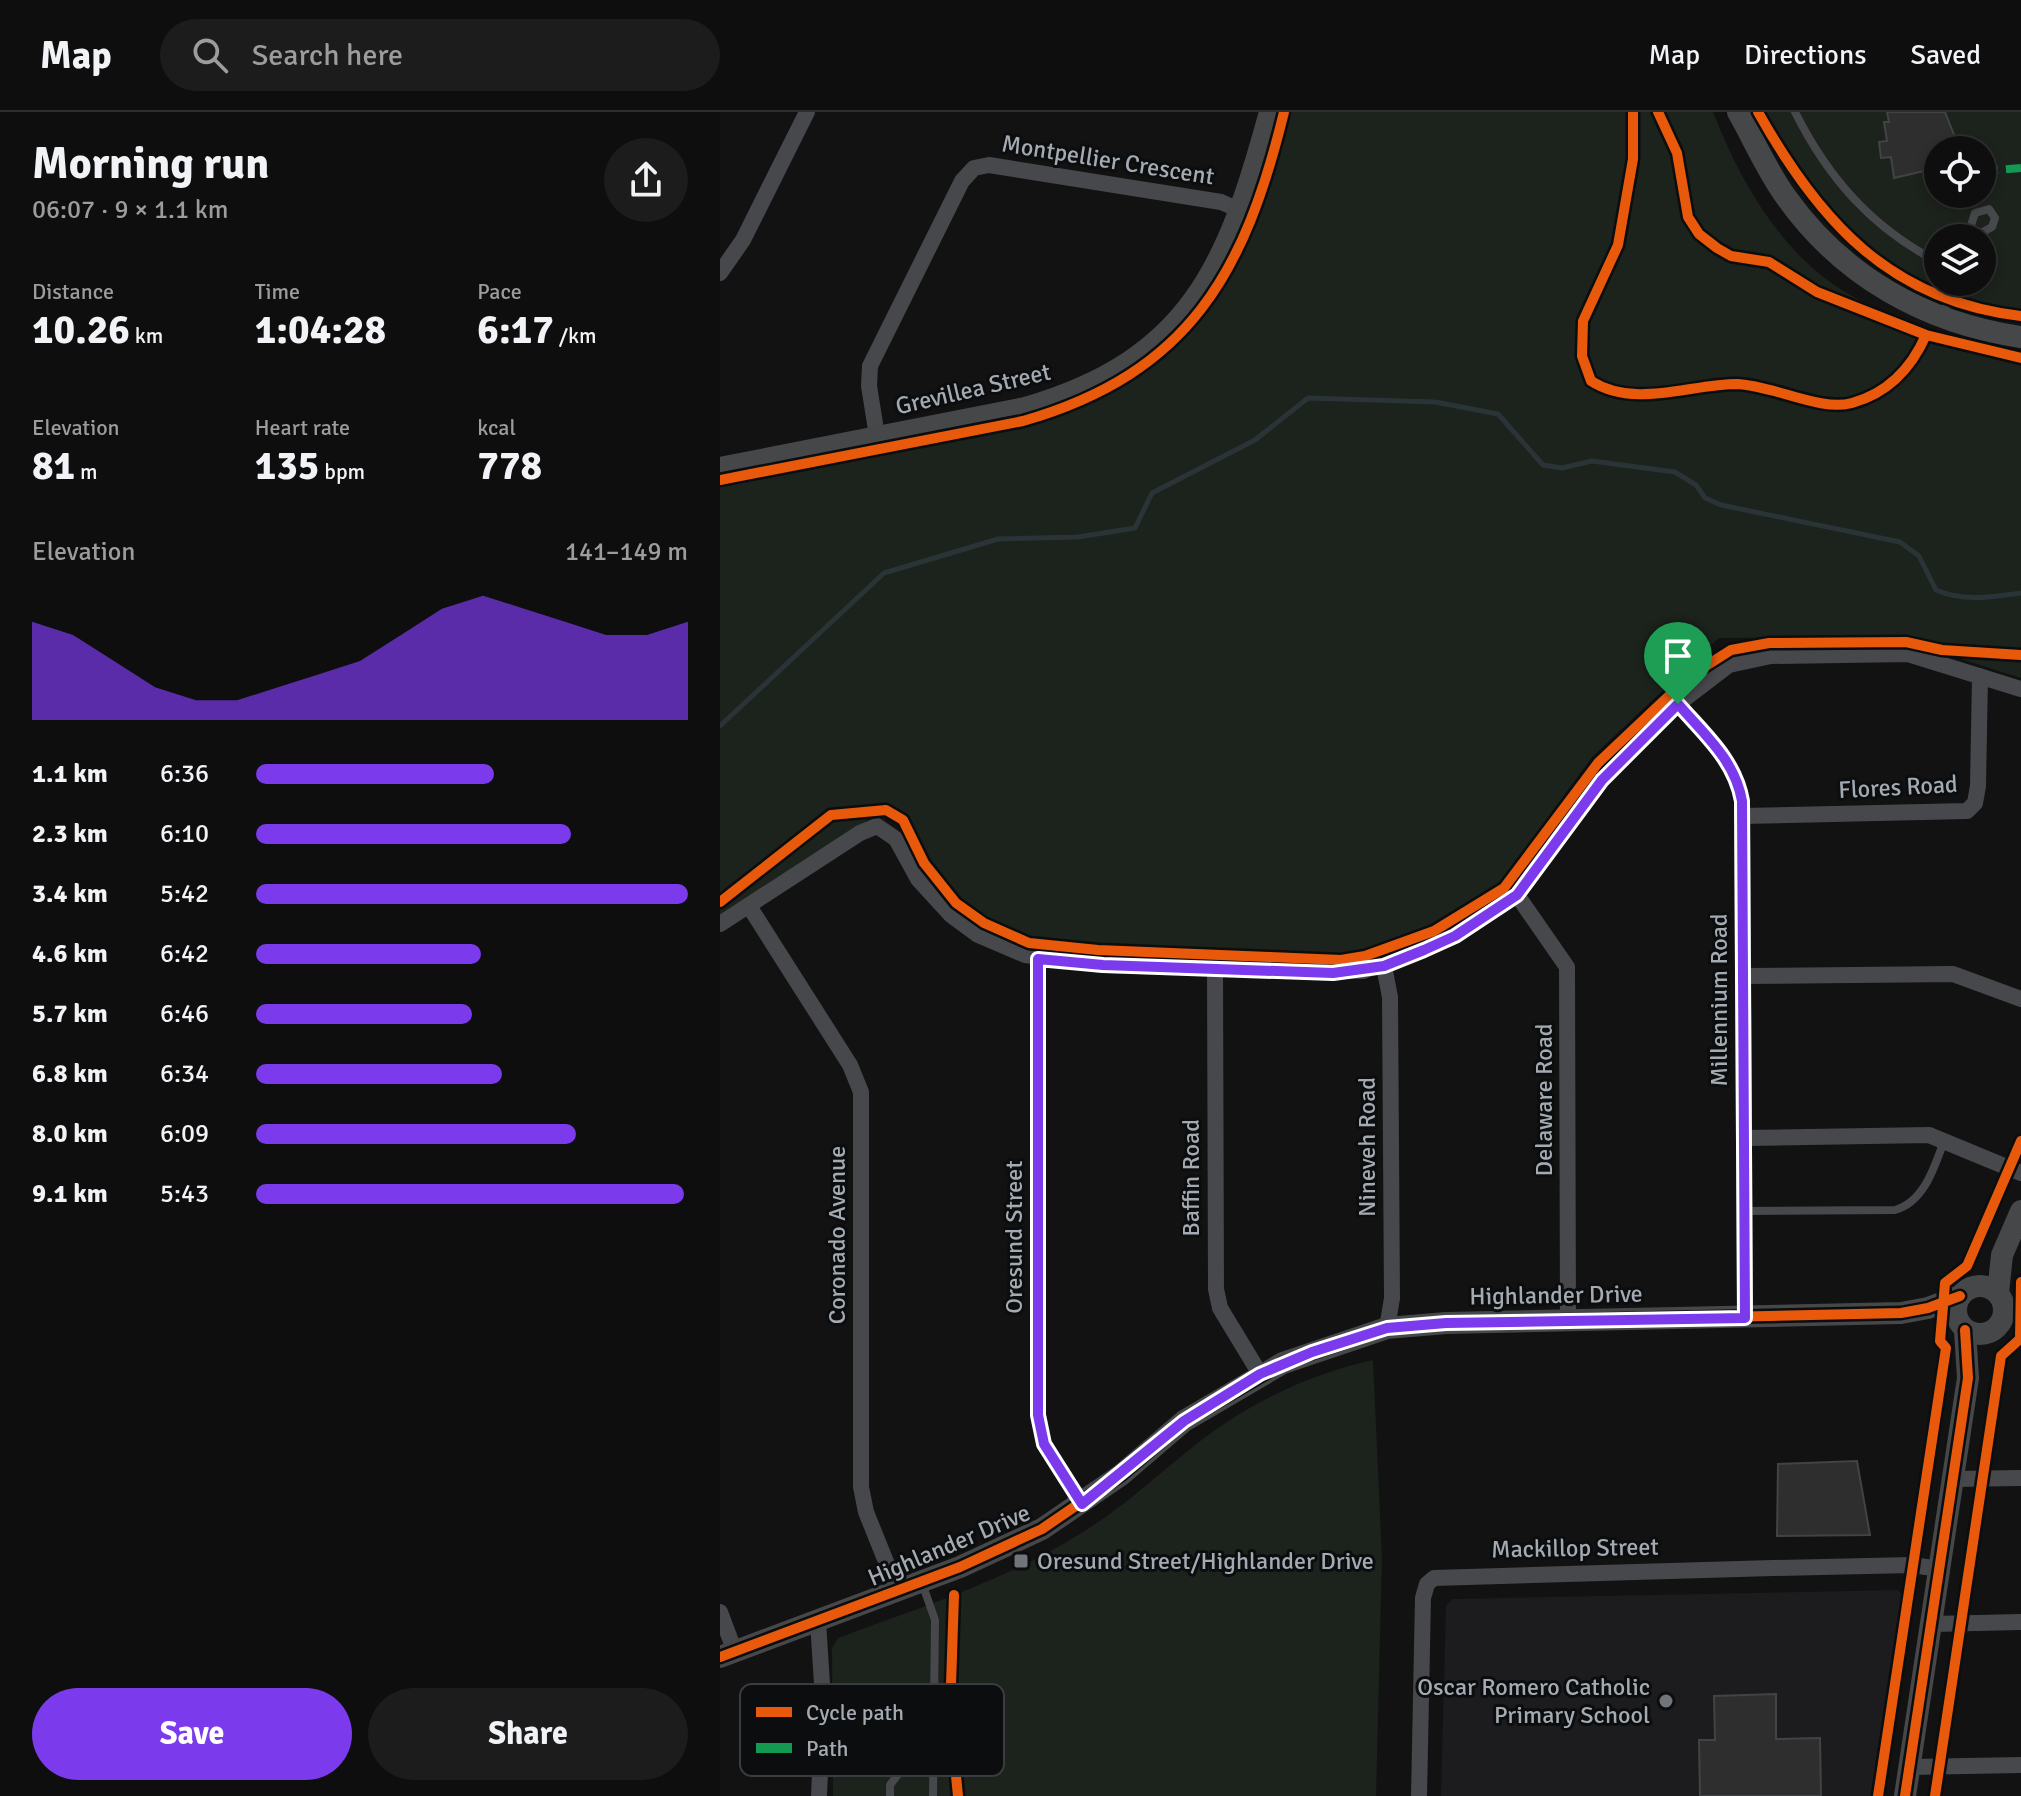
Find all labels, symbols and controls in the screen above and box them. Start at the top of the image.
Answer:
search box [160,19,720,91]
text: Map [40,32,112,79]
icon: search [188,33,232,77]
text: Search here [252,37,403,74]
text: Map [1648,38,1700,72]
text: Directions [1744,38,1866,72]
text: Saved [1910,38,1981,72]
street label: Montpellier Crescent [1000,128,1216,192]
map controls [1924,136,1996,296]
button: locate [1924,136,1996,208]
text: Morning run [32,137,269,191]
button: share [604,138,688,222]
text: 06:07 · 9 × 1.1 km [32,194,228,226]
button: layers [1924,224,1996,296]
text: Distance [32,278,114,305]
text: Time [255,278,300,305]
text: Pace [477,278,522,305]
text: 10.26 [32,305,130,355]
text: 1:04:28 [255,305,386,355]
text: 6:17 [477,305,554,355]
text: km [130,322,163,349]
text: /km [554,322,597,349]
street label: Grevillea Street [893,357,1053,421]
text: Elevation [32,414,120,441]
text: Heart rate [255,414,350,441]
text: kcal [477,414,516,441]
text: 81 [32,441,75,491]
text: 135 [255,441,319,491]
text: 778 [477,441,542,491]
text: m [75,458,98,485]
text: bpm [319,458,365,485]
text: Elevation [32,536,136,568]
text: 141–149 m [565,536,688,568]
pin [1644,622,1712,704]
icon: arrive [1656,634,1700,678]
text: 1.1 km [32,758,108,790]
text: 6:36 [160,758,209,790]
street label: Flores Road [1838,769,1958,805]
text: 2.3 km [32,818,108,850]
text: 6:10 [160,818,209,850]
text: 3.4 km [32,878,108,910]
text: 5:42 [160,878,209,910]
street label: Millennium Road [1704,913,1734,1087]
text: 4.6 km [32,938,108,970]
text: 6:42 [160,938,209,970]
text: 5.7 km [32,998,108,1030]
text: 6:46 [160,998,209,1030]
street label: Delaware Road [1529,1024,1559,1176]
text: 6.8 km [32,1058,108,1090]
text: 6:34 [160,1058,209,1090]
street label: Nineveh Road [1352,1077,1382,1217]
text: 8.0 km [32,1118,108,1150]
text: 6:09 [160,1118,209,1150]
street label: Baffin Road [1176,1119,1206,1237]
street label: Coronado Avenue [822,1146,852,1324]
street label: Oresund Street [999,1160,1029,1314]
text: 9.1 km [32,1178,108,1210]
text: 5:43 [160,1178,209,1210]
street label: Highlander Drive [1469,1278,1643,1312]
street label: Highlander Drive [863,1497,1035,1593]
street label: Mackillop Street [1491,1532,1659,1564]
place label: Oresund Street/Highlander Drive [1037,1546,1374,1576]
marker: Oresund Street/Highlander Drive [1012,1552,1030,1570]
place label: Oscar Romero Catholic Primary School [1417,1672,1650,1730]
legend [740,1684,1004,1776]
button: Save [32,1688,352,1780]
button: Share [368,1688,688,1780]
marker: Oscar Romero Catholic Primary School [1657,1692,1675,1710]
text: Cycle path [806,1699,904,1726]
text: Path [806,1735,849,1762]

